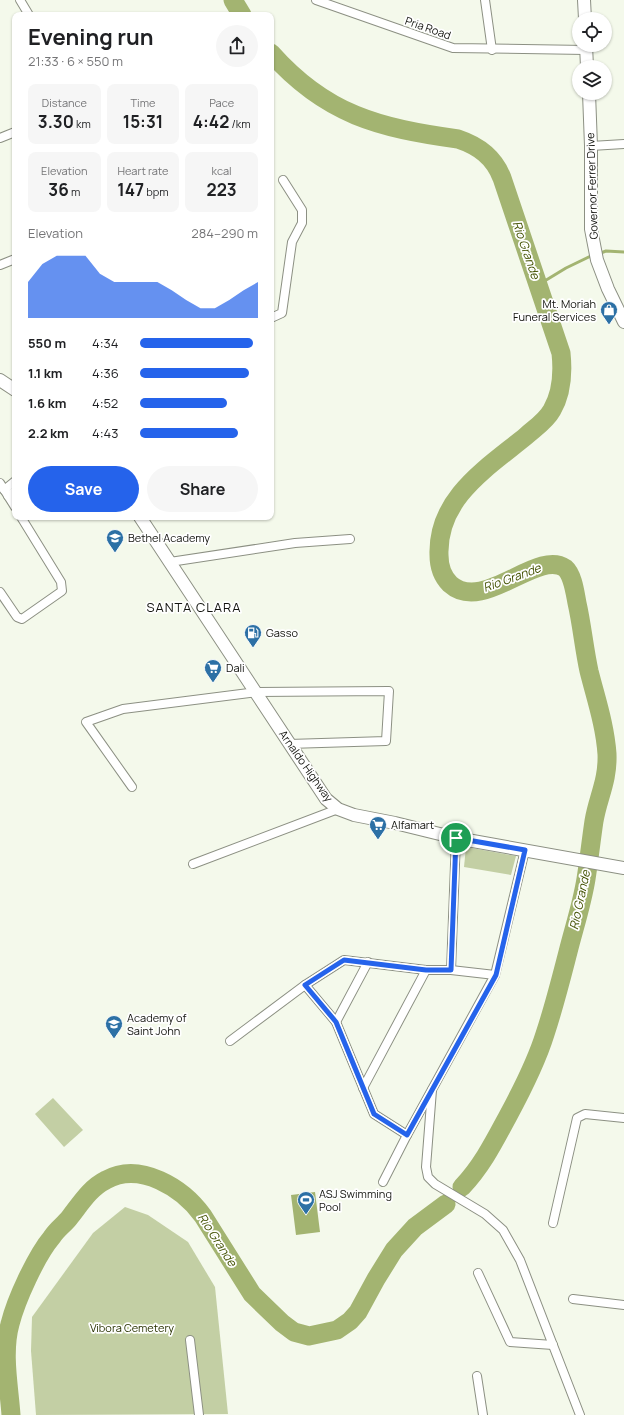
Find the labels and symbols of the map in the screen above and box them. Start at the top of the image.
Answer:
street label: Pria Road [403,13,453,42]
street label: Governor Ferrer Drive [582,132,601,240]
water label: Rio Grande [509,219,545,282]
place label: Mt. Moriah Funeral Services [513,296,596,324]
shop icon: Mt. Moriah Funeral Services [599,300,619,325]
school or university icon: Bethel Academy [105,528,125,553]
place label: Bethel Academy [128,530,210,545]
water label: Rio Grande [481,559,544,596]
district label: SANTA CLARA [146,598,242,616]
fuel station icon: Gasso [243,623,263,648]
place label: Gasso [266,625,298,640]
supermarket icon: Dali [203,658,223,683]
place label: Dali [226,660,245,675]
street label: Arnaldo Highway [276,727,337,805]
supermarket icon: Alfamart [368,815,388,840]
place label: Alfamart [391,817,434,832]
pin [439,821,473,855]
water label: Rio Grande [565,868,594,931]
place label: Academy of Saint John [127,1010,187,1038]
school or university icon: Academy of Saint John [104,1014,124,1039]
place label: ASJ Swimming Pool [319,1186,392,1214]
sports icon: ASJ Swimming Pool [296,1190,316,1215]
water label: Rio Grande [194,1210,242,1270]
park label: Vibora Cemetery [90,1320,174,1335]

